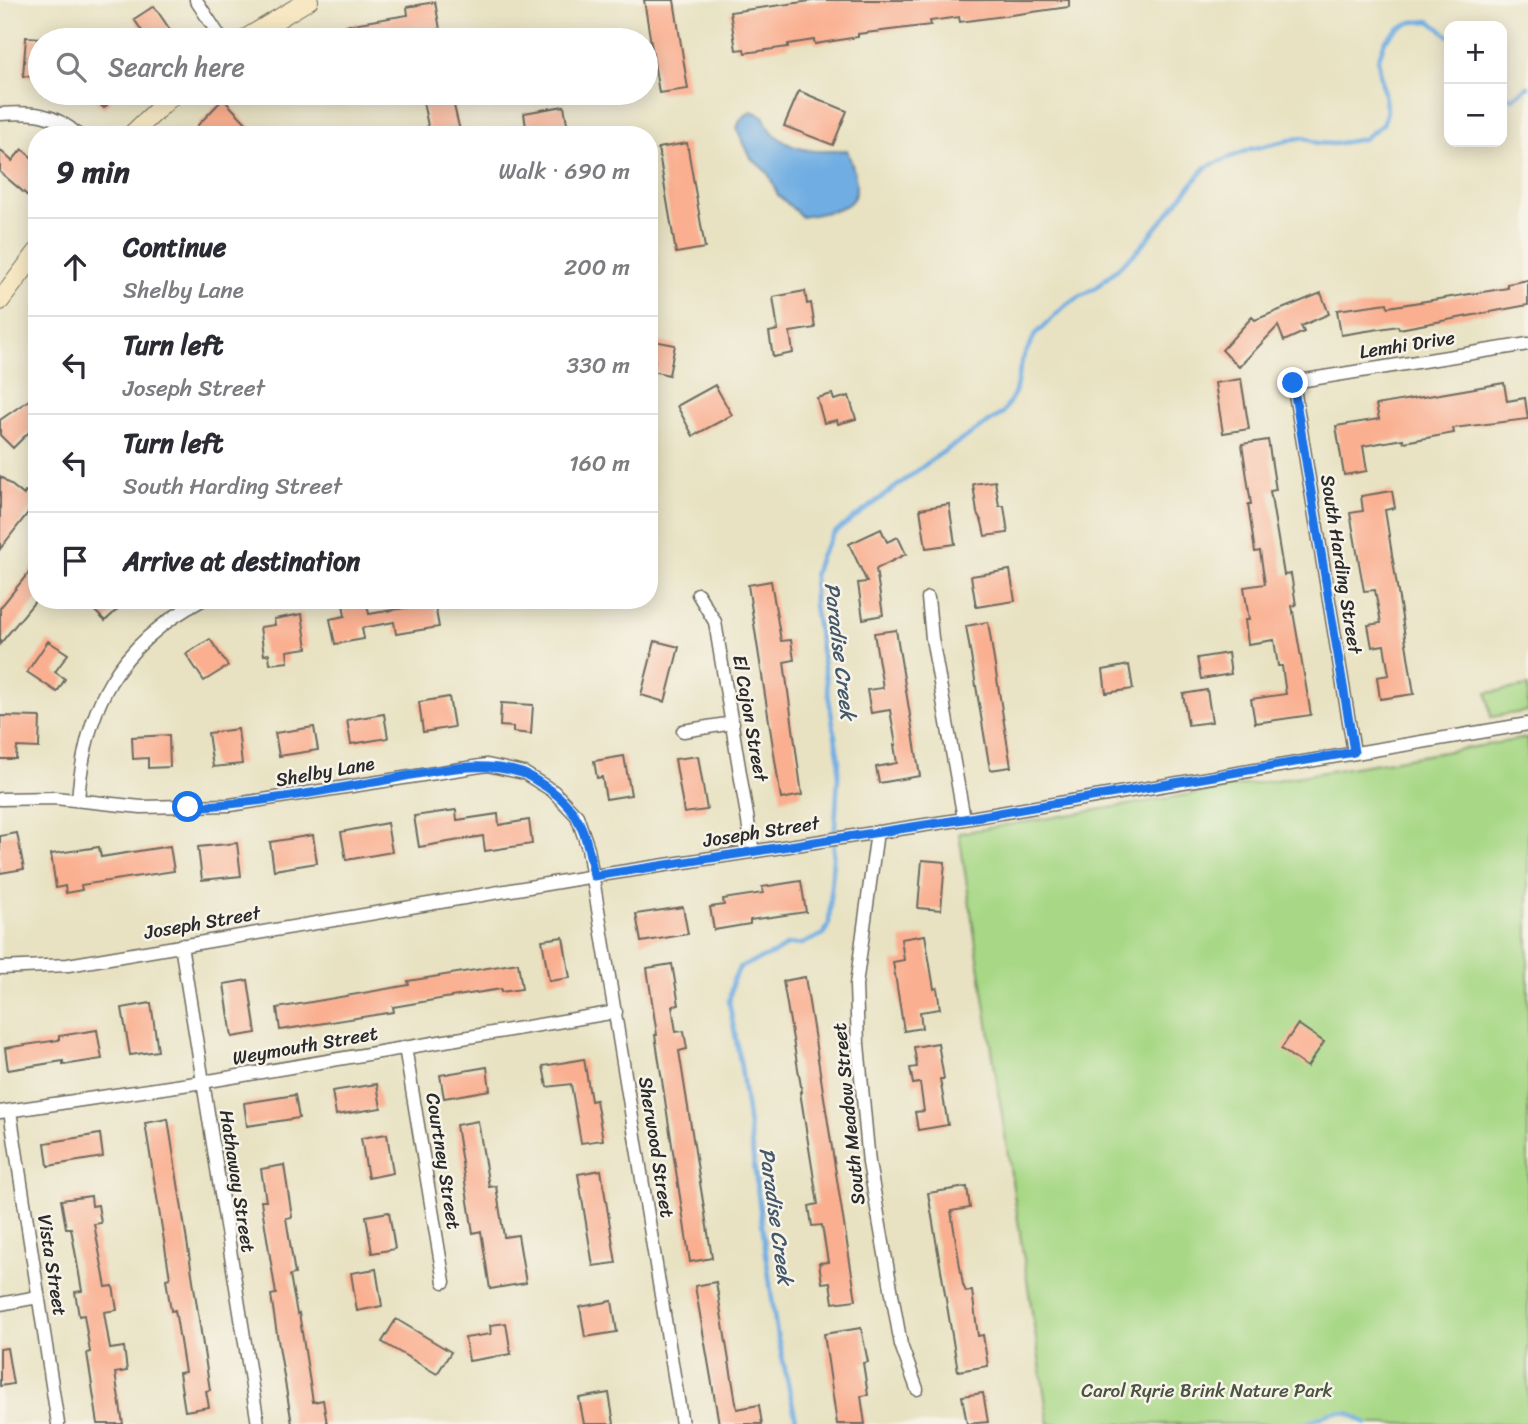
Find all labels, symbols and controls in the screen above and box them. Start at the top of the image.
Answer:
map controls [1444,21,1507,147]
button: + [1444,21,1507,84]
search box [28,28,658,105]
text: Search here [108,44,245,90]
icon: search [52,48,90,86]
button: − [1444,84,1507,147]
text: 9 min [56,145,130,199]
text: Walk · 690 m [498,151,630,192]
text: Continue [123,224,226,270]
text: 200 m [564,247,630,288]
icon: ahead [56,248,94,286]
text: Shelby Lane [123,270,244,311]
street label: Lemhi Drive [1357,321,1457,368]
text: Turn left [123,322,223,368]
text: 330 m [567,345,630,386]
icon: left [56,346,94,384]
route end [1277,367,1308,398]
text: Joseph Street [123,368,265,409]
text: Turn left [123,420,223,466]
text: 160 m [569,443,630,484]
icon: left [56,444,94,482]
text: South Harding Street [123,466,342,507]
street label: South Harding Street [1311,472,1372,657]
text: Arrive at destination [123,538,360,584]
icon: arrive [56,542,94,580]
water label: Paradise Creek [813,580,868,725]
street label: El Cajon Street [723,652,778,785]
street label: Shelby Lane [273,747,377,796]
route start [172,791,203,822]
street label: Joseph Street [700,806,823,857]
street label: Joseph Street [141,896,264,949]
street label: Weymouth Street [230,1016,380,1075]
street label: South Meadow Street [823,1021,874,1207]
street label: Sherwood Street [629,1074,684,1220]
street label: Courtney Street [416,1090,471,1232]
street label: Hathaway Street [210,1107,265,1255]
water label: Paradise Creek [748,1145,805,1290]
street label: Vista Street [28,1212,77,1318]
park label: Carol Ryrie Brink Nature Park [1081,1374,1333,1407]

